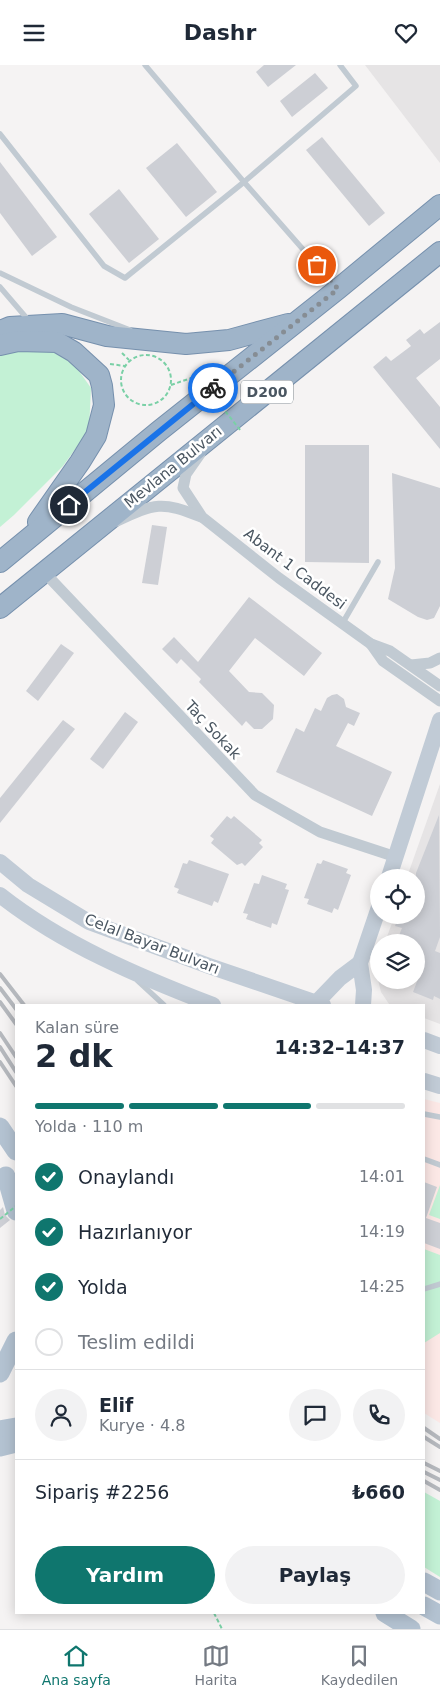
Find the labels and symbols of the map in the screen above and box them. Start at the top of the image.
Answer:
pin [296,244,338,286]
courier [188,363,238,413]
road number: D200 [241,381,293,403]
street label: Mevlana Bulvarı [121,422,225,512]
pin [48,484,90,526]
street label: Abant 1 Caddesi [240,525,350,613]
street label: Taç Sokak [181,696,245,763]
street label: Celal Bayar Bulvarı [82,910,222,978]

